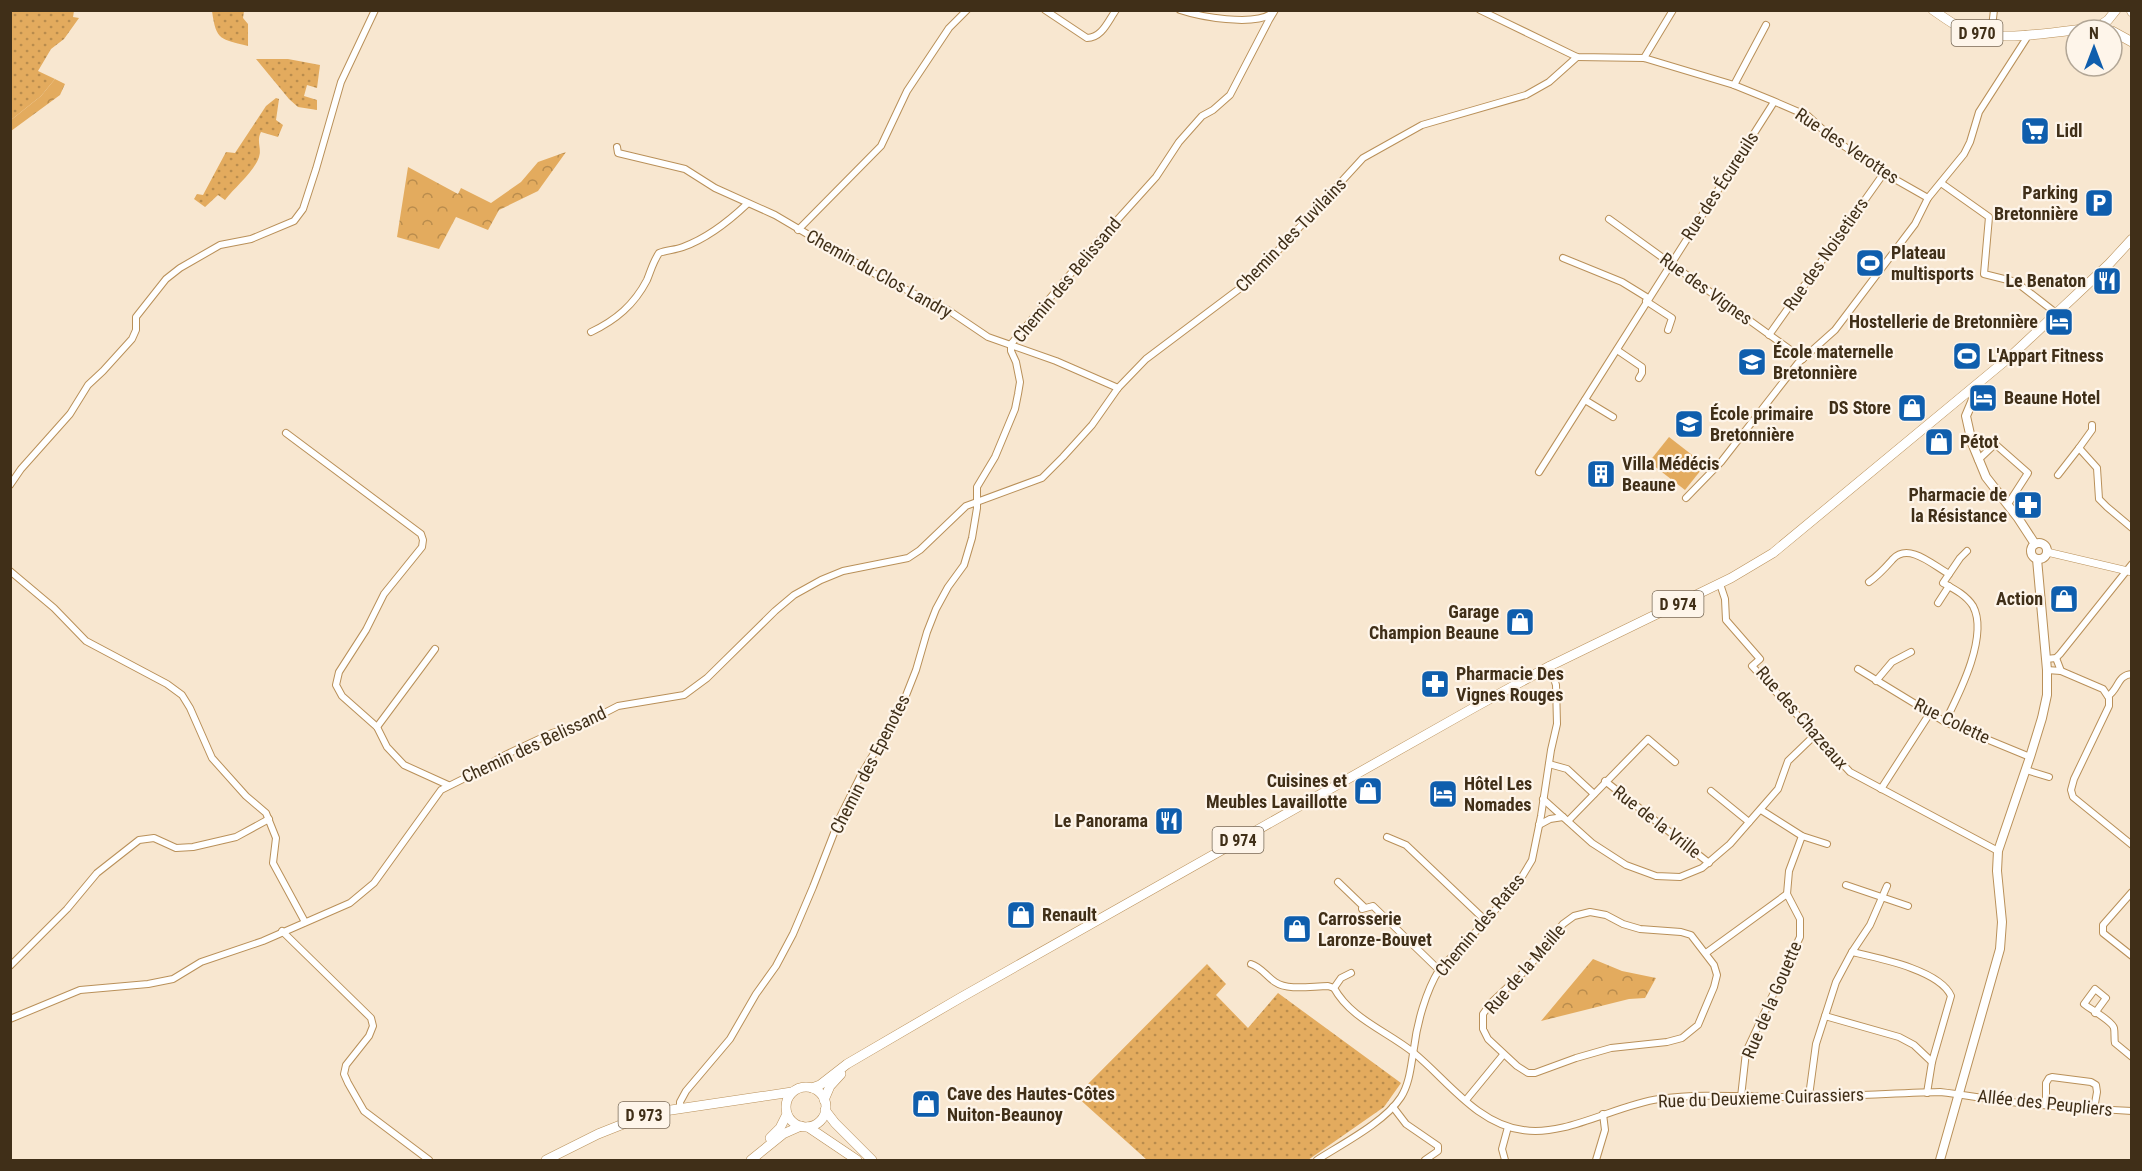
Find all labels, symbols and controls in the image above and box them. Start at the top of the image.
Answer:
north arrow [2064,18,2124,78]
road number: D 970 [1952,20,2002,46]
text: N [2089,24,2099,43]
street label: Rue des Verottes [1792,103,1903,188]
supermarket icon: Lidl [2019,115,2051,147]
place label: Lidl [2056,120,2083,141]
street label: Rue des Écureuils [1677,127,1762,244]
street label: Chemin des Tuvilains [1231,173,1350,296]
place label: Parking Bretonnière [1994,182,2078,224]
parking icon: Parking Bretonnière [2083,187,2115,219]
street label: Rue des Noisetiers [1779,193,1872,314]
street label: Chemin des Belissand [1008,213,1125,346]
street label: Chemin du Clos Landry [803,225,956,323]
place label: Plateau multisports [1891,242,1974,284]
sports icon: Plateau multisports [1854,247,1886,279]
street label: Rue des Vignes [1656,248,1757,329]
restaurant icon: Le Benaton [2091,265,2123,297]
place label: Le Benaton [2005,270,2086,291]
hotel icon: Hostellerie de Bretonnière [2043,306,2075,338]
place label: Hostellerie de Bretonnière [1849,311,2038,332]
sports icon: L'Appart Fitness [1951,340,1983,372]
place label: École maternelle Bretonnière [1773,341,1894,383]
place label: L'Appart Fitness [1988,345,2104,366]
school or university icon: École maternelle Bretonnière [1736,346,1768,378]
hotel icon: Beaune Hotel [1967,382,1999,414]
place label: Beaune Hotel [2004,387,2100,408]
shop icon: DS Store [1896,392,1928,424]
place label: DS Store [1829,397,1891,418]
place label: École primaire Bretonnière [1710,403,1814,445]
school or university icon: École primaire Bretonnière [1673,408,1705,440]
shop icon: Pétot [1923,426,1955,458]
place label: Pétot [1960,431,1999,452]
place label: Villa Médécis Beaune [1622,453,1719,495]
building icon: Villa Médécis Beaune [1585,458,1617,490]
place label: Pharmacie de la Résistance [1909,484,2007,526]
pharmacy icon: Pharmacie de la Résistance [2012,489,2044,521]
shop icon: Action [2048,583,2080,615]
place label: Action [1996,588,2043,609]
road number: D 974 [1652,591,1704,617]
place label: Garage Champion Beaune [1369,601,1499,643]
shop icon: Garage Champion Beaune [1504,606,1536,638]
street label: Rue des Chazeaux [1752,662,1853,773]
place label: Pharmacie Des Vignes Rouges [1456,663,1564,705]
pharmacy icon: Pharmacie Des Vignes Rouges [1419,668,1451,700]
street label: Chemin des Epenotes [825,691,914,837]
street label: Rue Colette [1911,693,1994,748]
street label: Chemin des Belissand [458,702,609,787]
place label: Cuisines et Meubles Lavaillotte [1206,770,1347,812]
place label: Hôtel Les Nomades [1464,773,1532,815]
shop icon: Cuisines et Meubles Lavaillotte [1352,775,1384,807]
hotel icon: Hôtel Les Nomades [1427,778,1459,810]
street label: Rue de la Vrille [1609,781,1705,862]
restaurant icon: Le Panorama [1153,805,1185,837]
place label: Le Panorama [1054,810,1148,831]
road number: D 974 [1212,827,1264,853]
street label: Chemin des Rates [1431,869,1529,980]
shop icon: Renault [1005,899,1037,931]
place label: Renault [1042,904,1097,925]
place label: Carrosserie Laronze-Bouvet [1318,908,1432,950]
shop icon: Carrosserie Laronze-Bouvet [1281,913,1313,945]
street label: Rue de la Meille [1480,919,1569,1018]
street label: Rue de la Gouette [1737,938,1806,1061]
place label: Cave des Hautes-Côtes Nuiton-Beaunoy [947,1083,1115,1125]
street label: Rue du Deuxieme Cuirassiers [1658,1083,1864,1112]
street label: Allée des Peupliers [1977,1085,2114,1120]
shop icon: Cave des Hautes-Côtes Nuiton-Beaunoy [910,1088,942,1120]
road number: D 973 [618,1102,670,1128]

